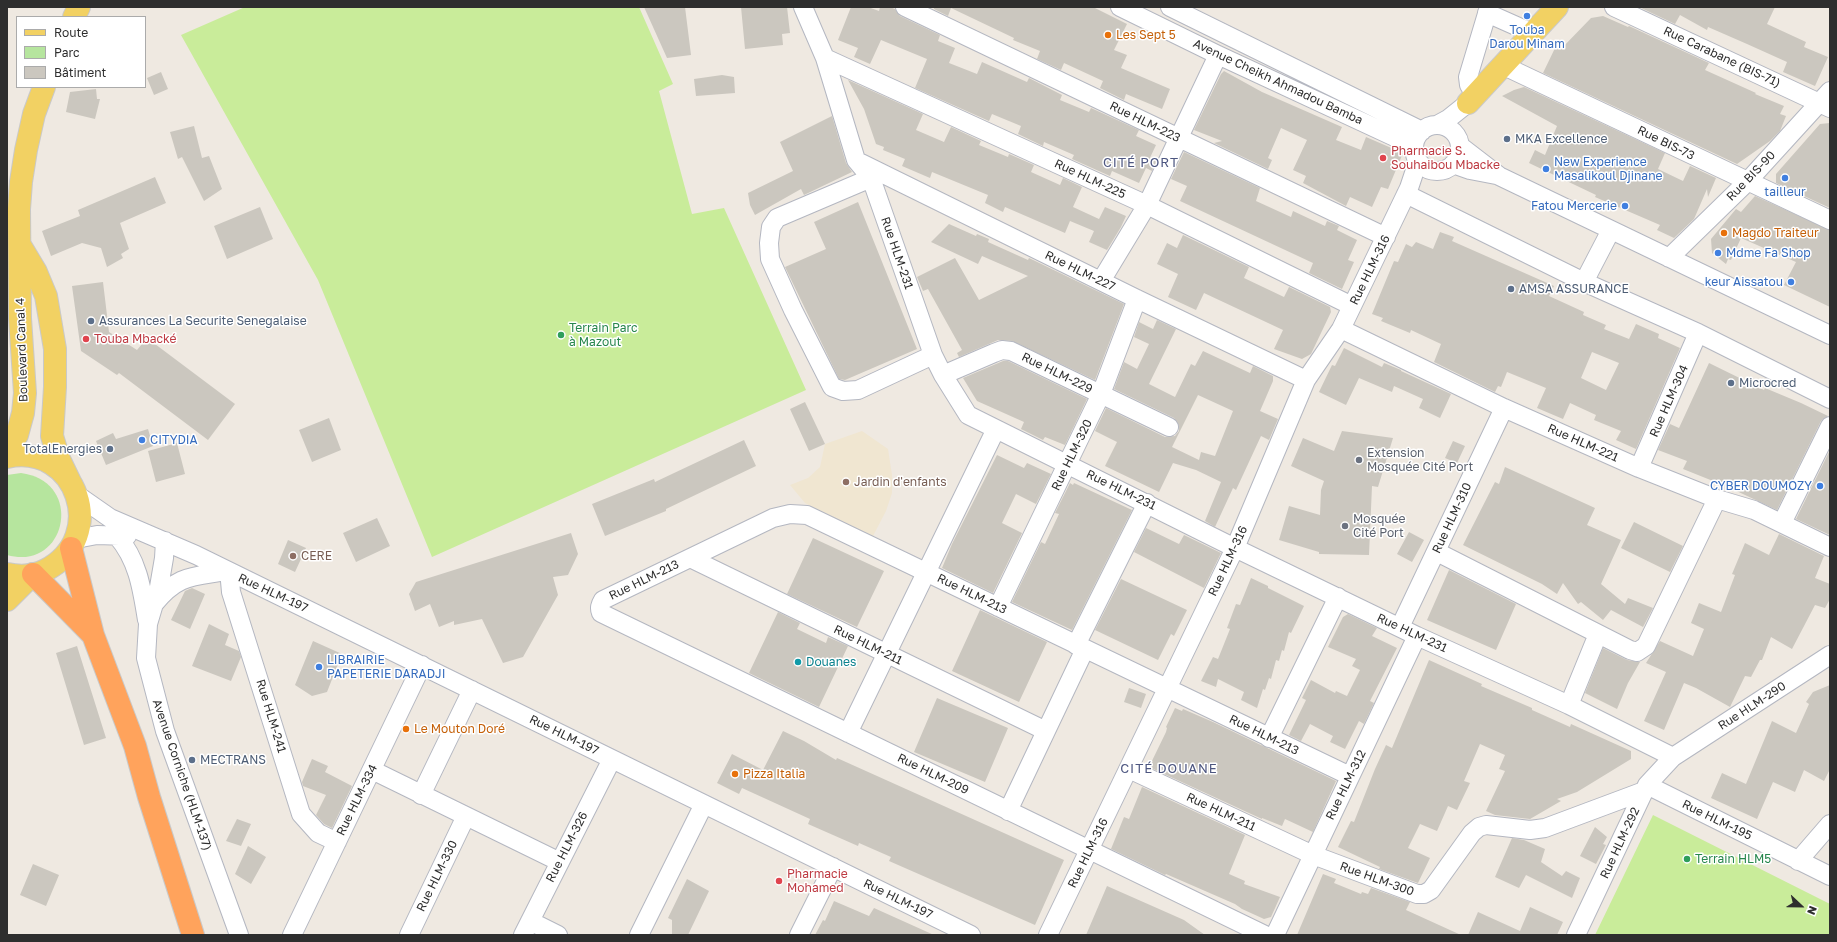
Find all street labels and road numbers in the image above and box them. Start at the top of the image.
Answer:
street label: Rue Carabane (BIS-71) [1661,24,1783,90]
street label: Avenue Cheikh Ahmadou Bamba [1191,36,1365,128]
street label: Rue HLM-223 [1107,99,1183,145]
street label: Rue BIS-73 [1635,123,1697,163]
street label: Rue BIS-90 [1724,148,1778,204]
street label: Rue HLM-225 [1052,156,1128,202]
street label: Rue HLM-231 [878,215,916,291]
street label: Rue HLM-316 [1347,233,1393,307]
street label: Rue HLM-227 [1043,248,1117,294]
street label: Boulevard Canal 4 [13,298,31,402]
street label: Rue HLM-229 [1019,350,1095,396]
street label: Rue HLM-304 [1647,363,1691,439]
street label: Rue HLM-320 [1049,417,1095,493]
street label: Rue HLM-221 [1545,421,1621,465]
street label: Rue HLM-231 [1084,467,1158,513]
street label: Rue HLM-310 [1429,480,1475,556]
street label: Rue HLM-316 [1205,523,1251,599]
street label: Rue HLM-213 [607,557,681,603]
street label: Rue HLM-197 [236,571,310,615]
street label: Rue HLM-213 [935,571,1009,617]
street label: Rue HLM-231 [1375,610,1449,656]
street label: Rue HLM-211 [831,622,905,668]
street label: Rue HLM-241 [253,678,289,754]
street label: Rue HLM-290 [1716,679,1788,733]
street label: Avenue Corniche (HLM-137) [149,697,215,853]
street label: Rue HLM-197 [527,712,601,758]
street label: Rue HLM-213 [1227,712,1301,758]
street label: Rue HLM-312 [1323,748,1369,822]
street label: Rue HLM-209 [895,751,971,797]
street label: Rue HLM-334 [334,762,380,838]
street label: Rue HLM-211 [1184,790,1258,834]
street label: Rue HLM-195 [1680,797,1754,843]
street label: Rue HLM-292 [1597,805,1643,881]
street label: Rue HLM-326 [543,809,591,885]
street label: Rue HLM-316 [1065,816,1111,890]
street label: Rue HLM-330 [414,838,460,914]
street label: Rue HLM-300 [1338,859,1416,899]
street label: Rue HLM-197 [861,876,935,922]

